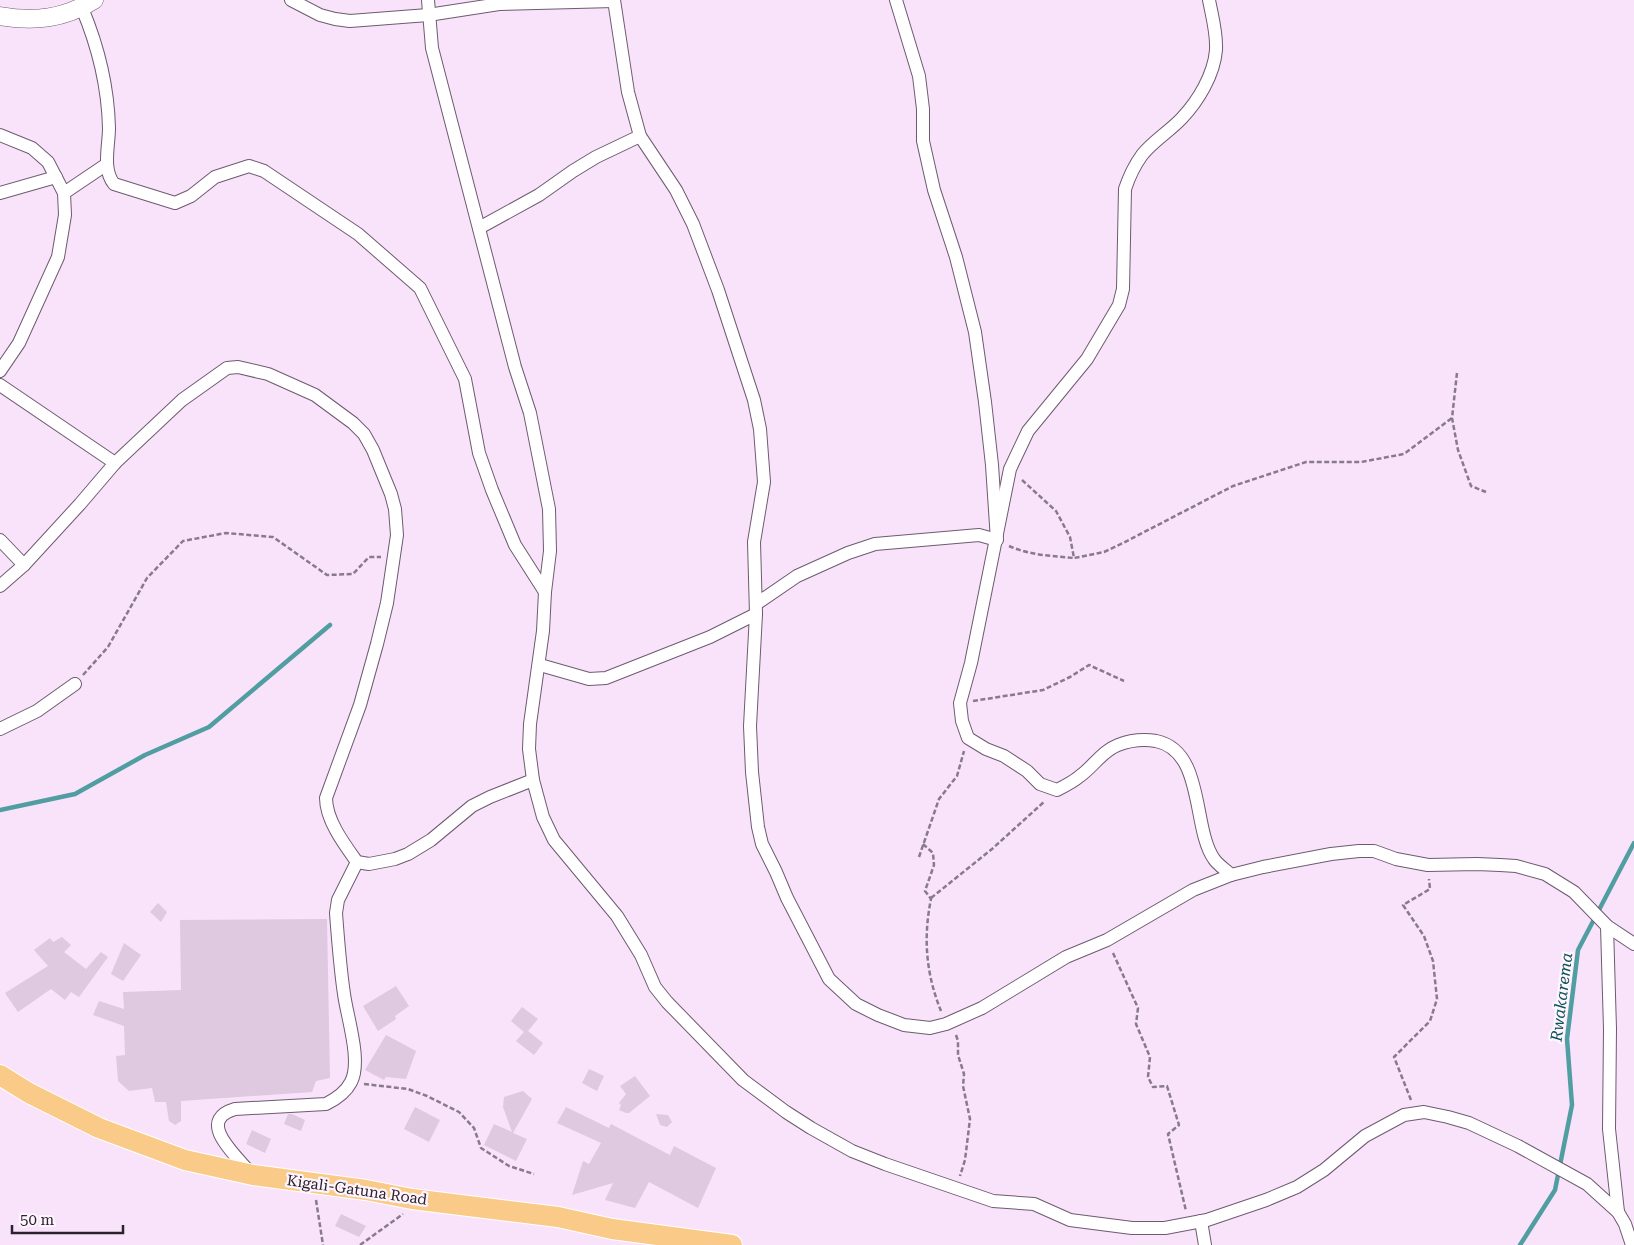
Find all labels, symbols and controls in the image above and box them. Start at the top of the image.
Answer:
water label: Rwakarema [1547,951,1576,1044]
street label: Kigali-Gatuna Road [286,1171,429,1209]
scale bar [12,1202,124,1234]
text: 50 m [20,1211,55,1229]

